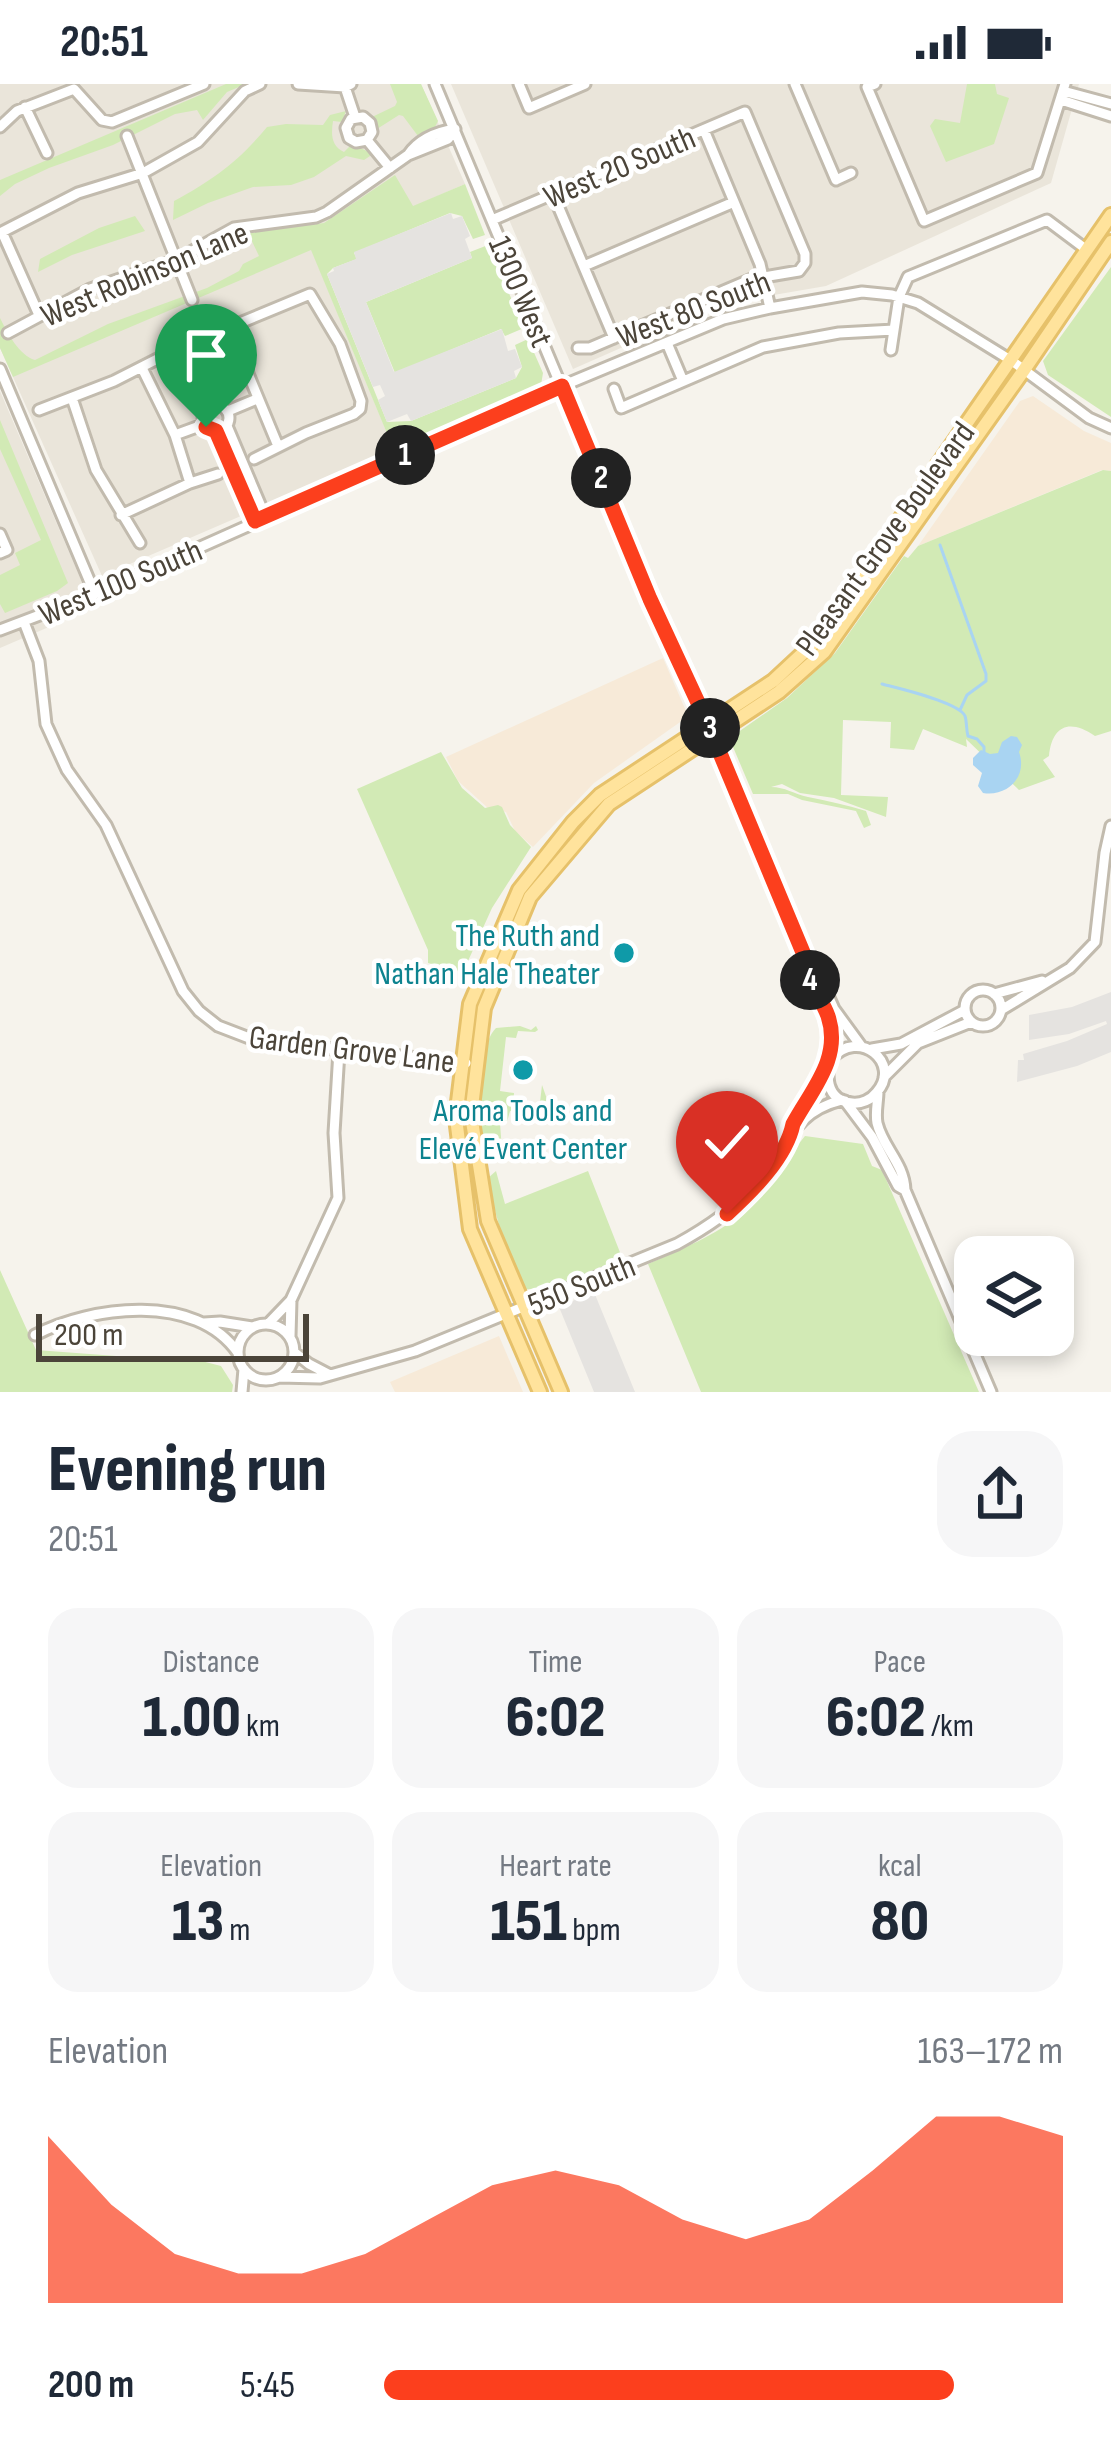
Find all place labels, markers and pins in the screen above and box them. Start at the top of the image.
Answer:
pin [155,304,257,427]
pin: 1 [375,425,435,485]
pin: 2 [571,448,631,508]
pin: 3 [680,698,740,758]
place label: The Ruth and Nathan Hale Theater [374,916,600,994]
marker: The Ruth and Nathan Hale Theater [611,940,637,966]
pin: 4 [780,950,840,1010]
marker: Aroma Tools and Elevé Event Center [510,1057,536,1083]
place label: Aroma Tools and Elevé Event Center [419,1091,627,1169]
pin [676,1091,778,1214]

